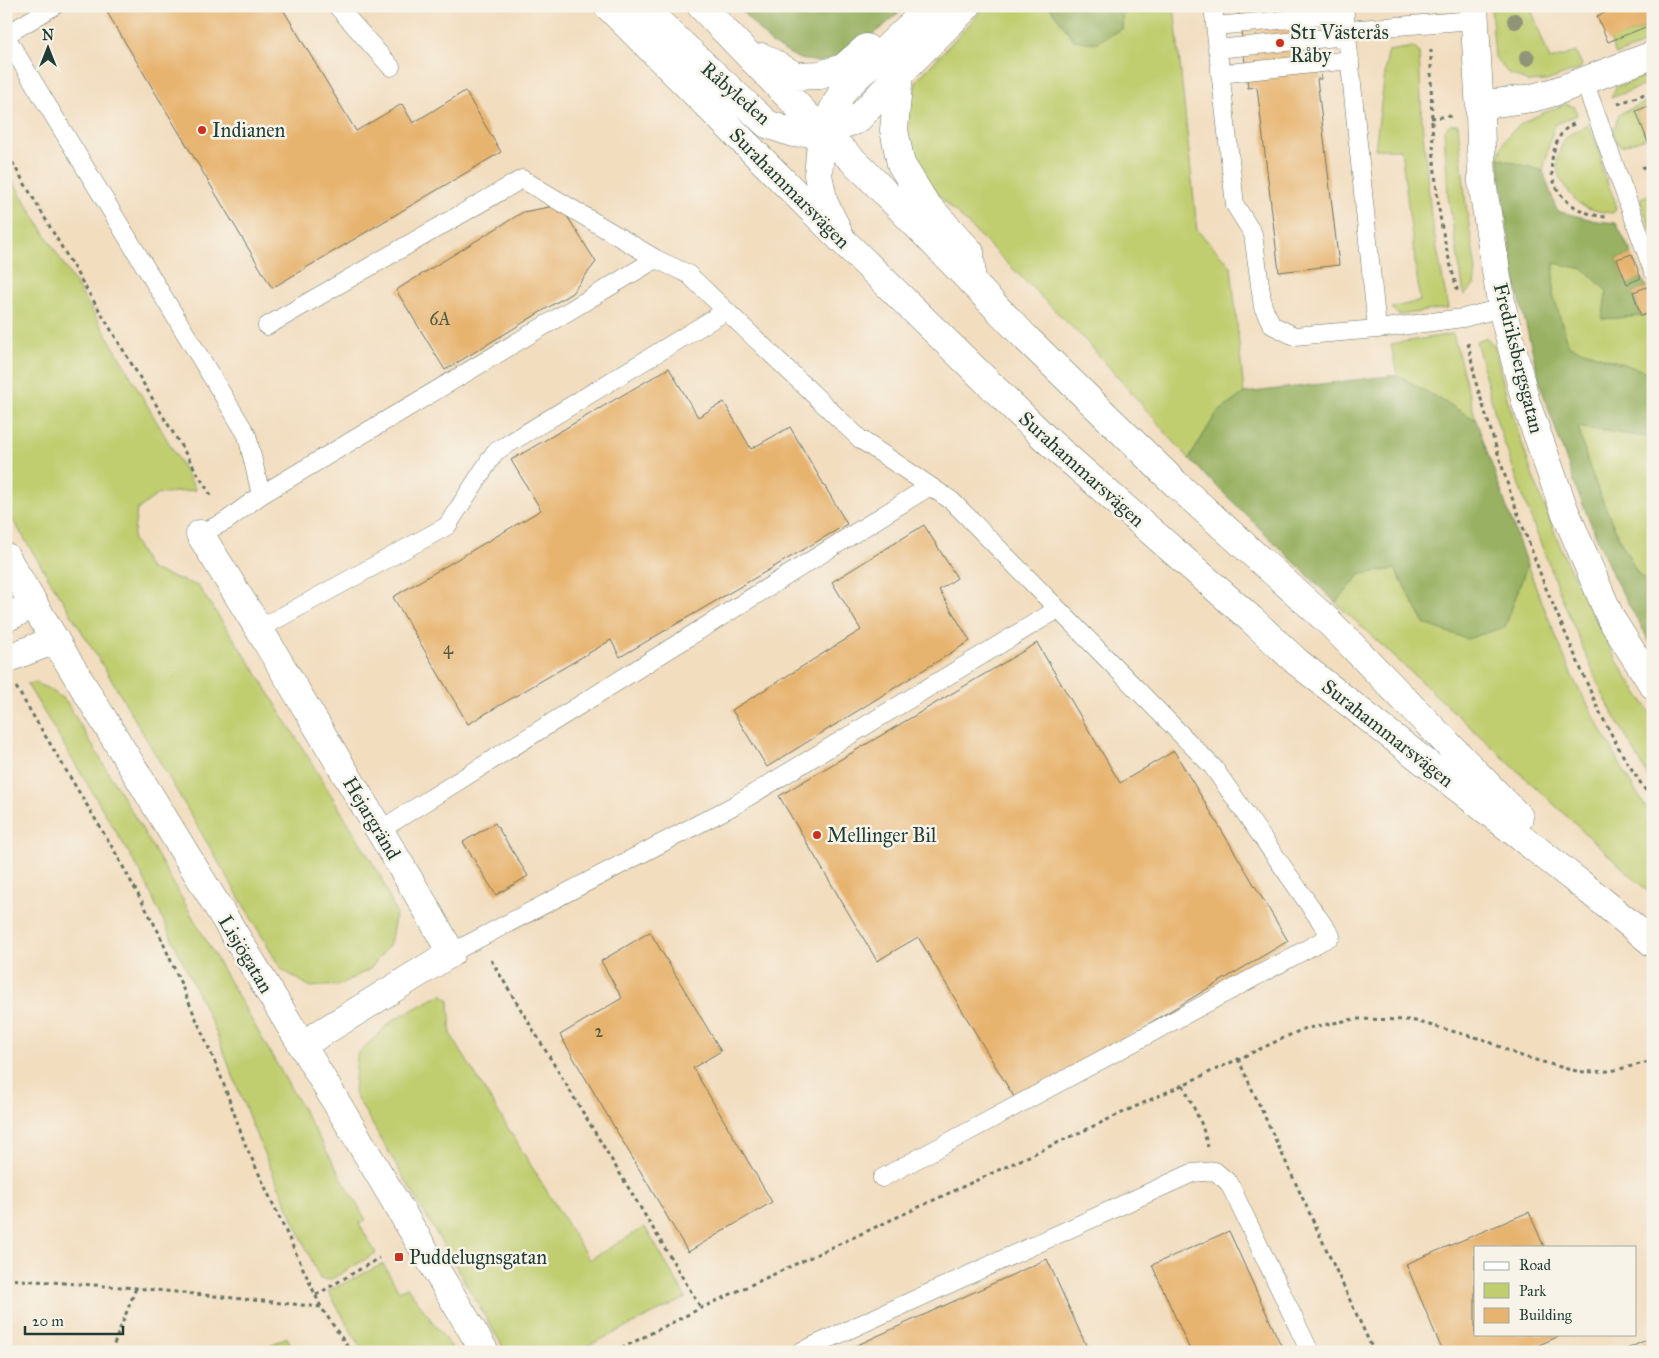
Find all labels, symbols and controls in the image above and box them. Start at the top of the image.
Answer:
place label: St1 Västerås Råby [1290,20,1389,67]
north arrow [22,22,72,72]
text: N [42,27,54,44]
marker: St1 Västerås Råby [1274,37,1286,49]
street label: Råbyleden [696,56,776,130]
place label: Indianen [212,118,286,142]
street label: Surahammarsvägen [724,123,856,254]
marker: Indianen [196,124,208,136]
street label: Fredriksbergsgatan [1488,280,1549,436]
house number: 6A [429,308,451,330]
street label: Surahammarsvägen [1013,406,1150,533]
house number: 4 [443,637,454,659]
street label: Surahammarsvägen [1317,674,1459,793]
street label: Hejargränd [337,772,406,864]
place label: Mellinger Bil [827,823,937,848]
marker: Mellinger Bil [811,829,823,841]
street label: Lisjögatan [213,911,279,998]
house number: 2 [595,1020,604,1042]
place label: Puddelugnsgatan [409,1245,547,1270]
legend [1474,1246,1636,1336]
marker: Puddelugnsgatan [393,1251,405,1263]
text: Road [1519,1256,1551,1274]
text: Park [1519,1282,1546,1300]
scale bar [25,1303,122,1335]
text: Building [1519,1306,1573,1324]
text: 20 m [32,1312,64,1330]

